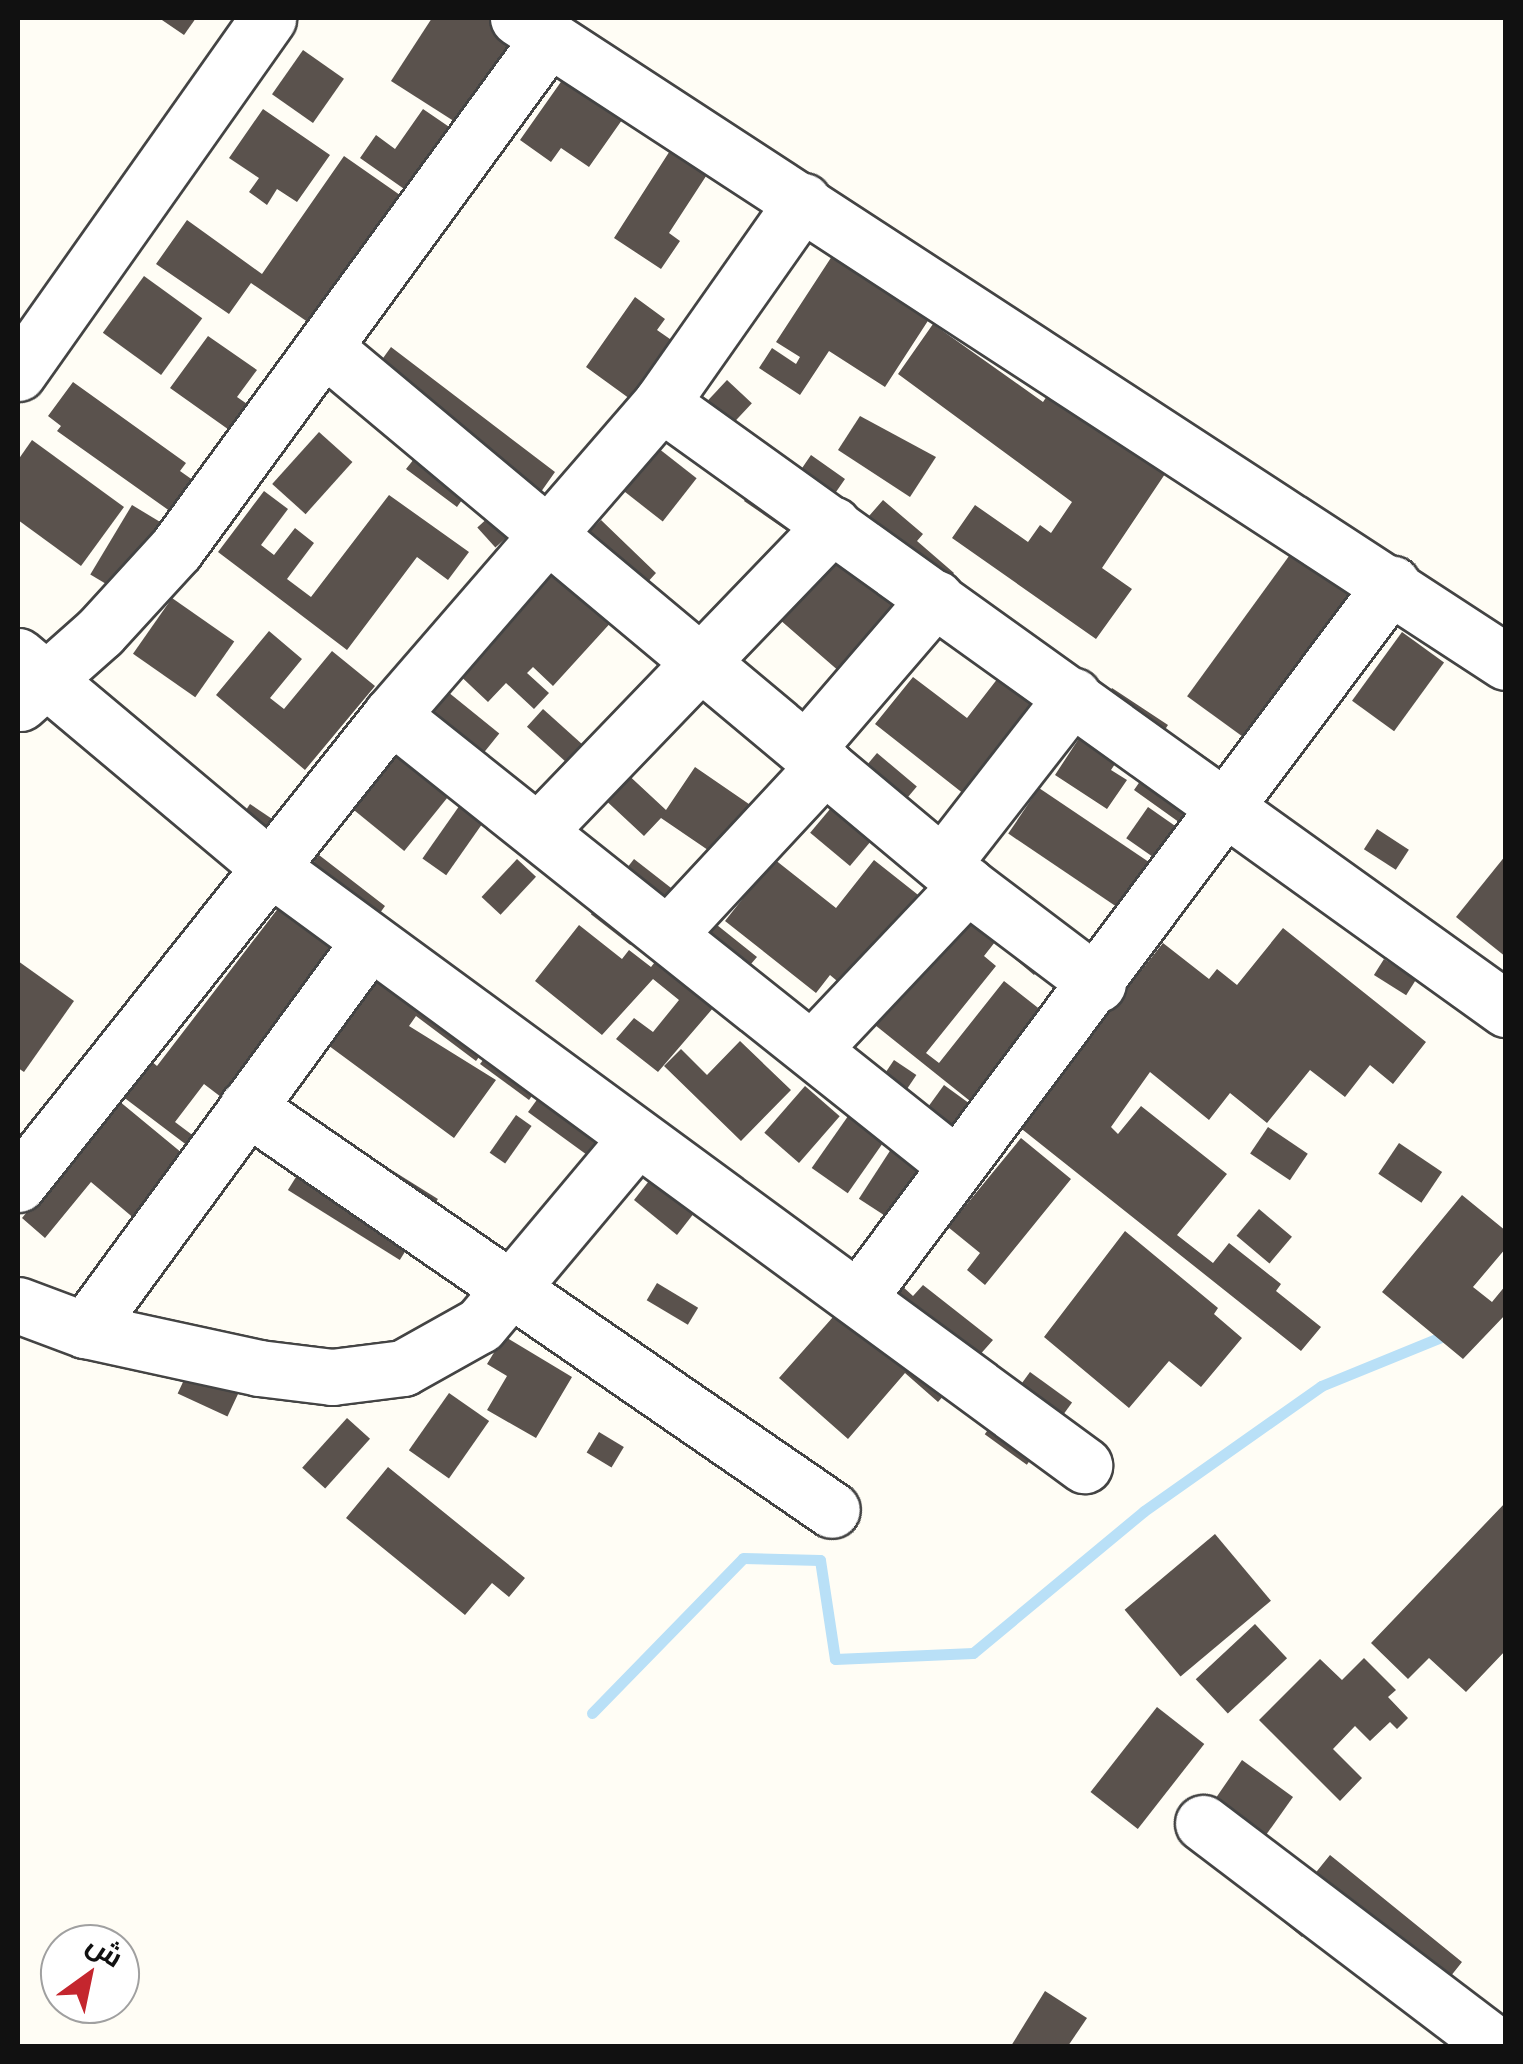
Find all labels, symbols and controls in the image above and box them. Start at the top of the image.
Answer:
north arrow [40,1924,140,2024]
text: ش [80,1925,131,1975]

